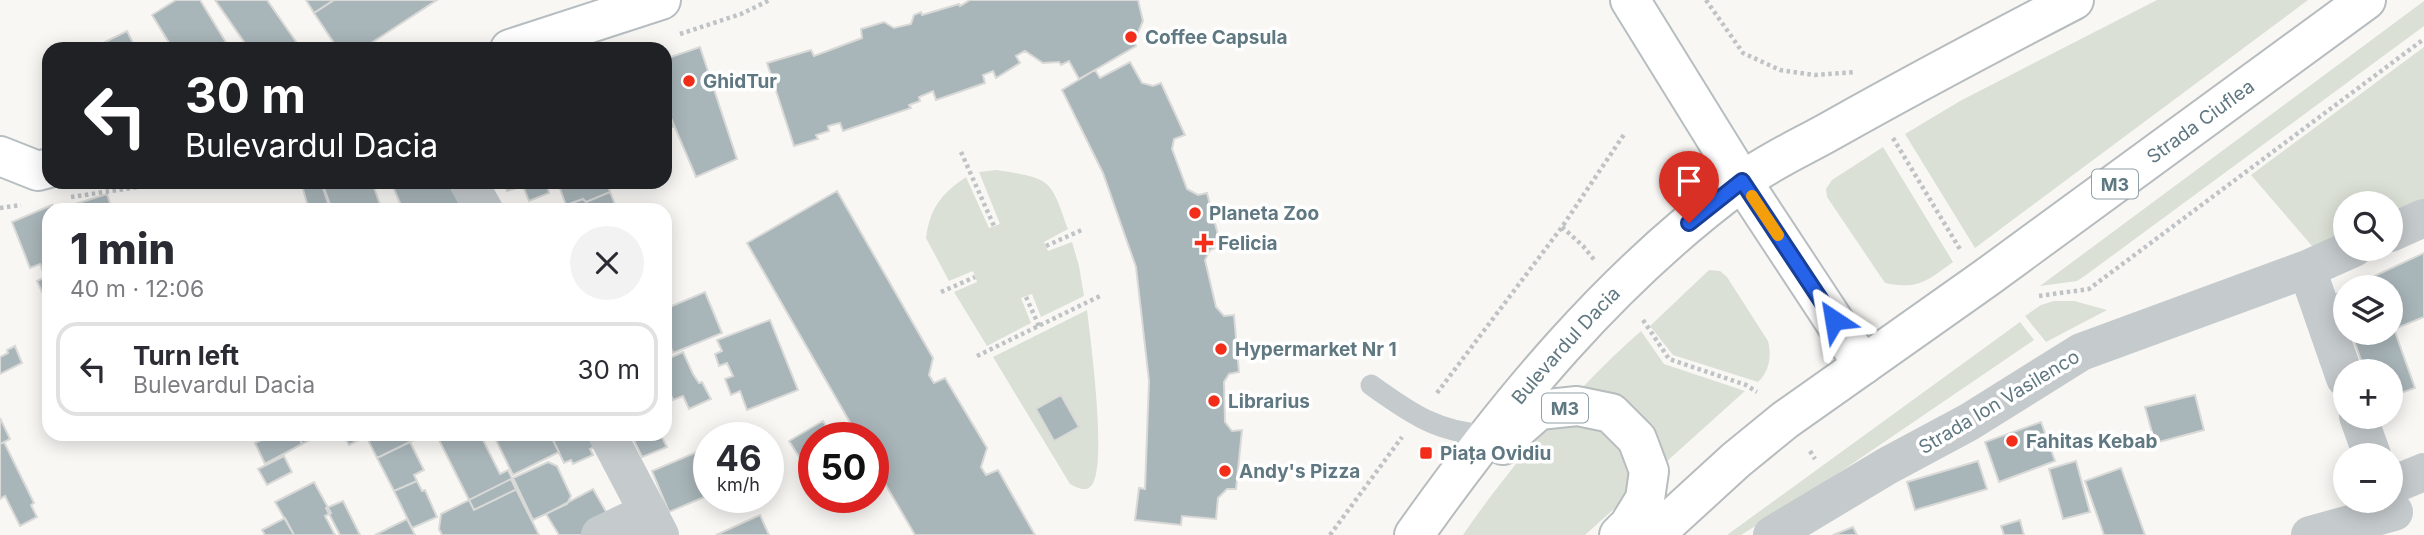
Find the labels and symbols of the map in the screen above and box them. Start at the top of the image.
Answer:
place label: Coffee Capsula [1145,26,1287,49]
marker: Coffee Capsula [1123,29,1139,45]
place label: GhidTur [703,70,777,93]
marker: GhidTur [681,73,697,89]
street label: Strada Ciuflea [2142,74,2258,168]
pin [1659,151,1719,223]
road number: M3 [2092,169,2138,198]
place label: Planeta Zoo [1209,202,1319,225]
marker: Planeta Zoo [1187,205,1203,221]
place label: Felicia [1218,232,1278,255]
marker: Felicia [1196,235,1212,251]
street label: Bulevardul Dacia [1507,282,1624,409]
position arrow [1797,283,1871,357]
place label: Hypermarket Nr 1 [1235,338,1397,361]
marker: Hypermarket Nr 1 [1213,341,1229,357]
street label: Strada Ion Vasilenco [1914,345,2084,459]
place label: Librarius [1228,390,1310,413]
marker: Librarius [1206,393,1222,409]
road number: M3 [1542,394,1588,422]
speed limit sign: 50 [798,422,889,513]
place label: Fahitas Kebab [2026,430,2157,453]
marker: Fahitas Kebab [2004,433,2020,449]
place label: Piața Ovidiu [1440,442,1551,465]
marker: Piața Ovidiu [1418,445,1434,461]
place label: Andy's Pizza [1239,460,1360,483]
marker: Andy's Pizza [1217,463,1233,479]

